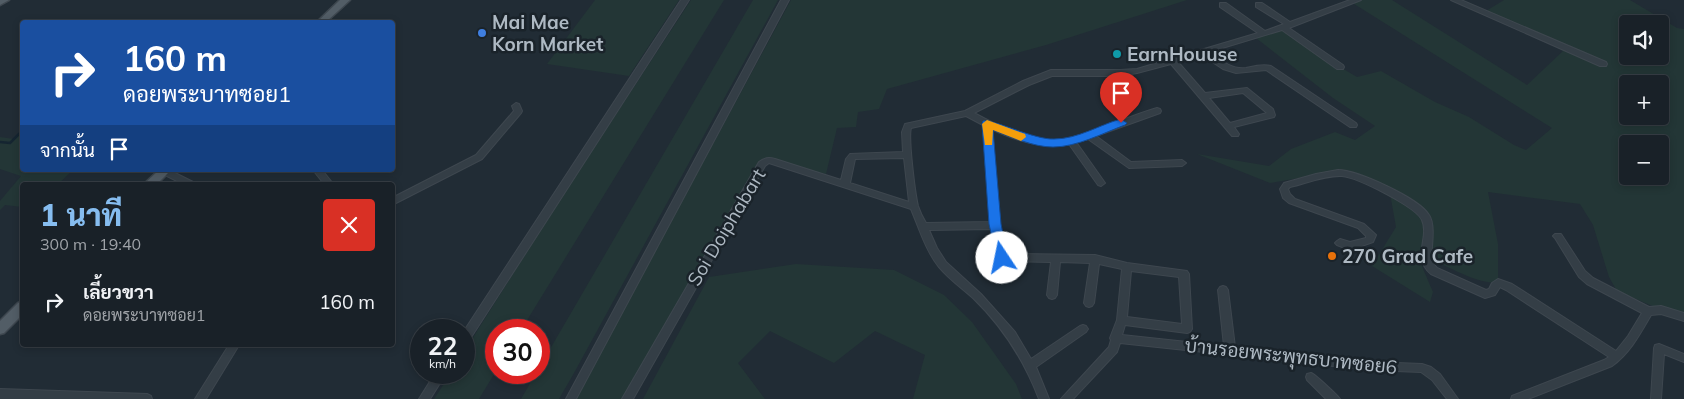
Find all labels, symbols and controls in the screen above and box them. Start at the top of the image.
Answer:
place label: Mai Mae Korn Market [492,10,603,56]
map controls [1619,15,1669,185]
button: sound [1619,15,1669,65]
marker: Mai Mae Korn Market [476,27,488,39]
text: 160 m [123,36,227,80]
icon: right [40,40,105,105]
place label: EarnHouuse [1127,42,1237,66]
marker: EarnHouuse [1111,48,1123,60]
pin [1100,72,1142,123]
button: + [1619,75,1669,125]
icon: arrive [1107,79,1135,107]
text: ดอยพระบาทซอย1 [123,80,291,108]
icon: arrive [105,135,133,163]
button: − [1619,135,1669,185]
text: จากนั้น [40,138,95,162]
street label: Soi Doiphabart [682,164,771,290]
text: 1 นาที [40,196,122,234]
button: close [323,199,375,251]
position arrow [975,231,1027,283]
text: 300 m · 19:40 [40,234,141,254]
place label: 270 Grad Cafe [1342,244,1473,268]
marker: 270 Grad Cafe [1326,250,1338,262]
text: เลี้ยวขวา [83,280,154,304]
icon: right [40,288,68,316]
text: 160 m [319,290,375,314]
text: ดอยพระบาทซอย1 [83,305,205,325]
speed limit sign: 30 [485,319,550,384]
text: 22 [427,330,458,361]
street label: บ้านรอยพระพุทธบาทซอย6 [1184,333,1398,380]
text: km/h [429,356,456,371]

